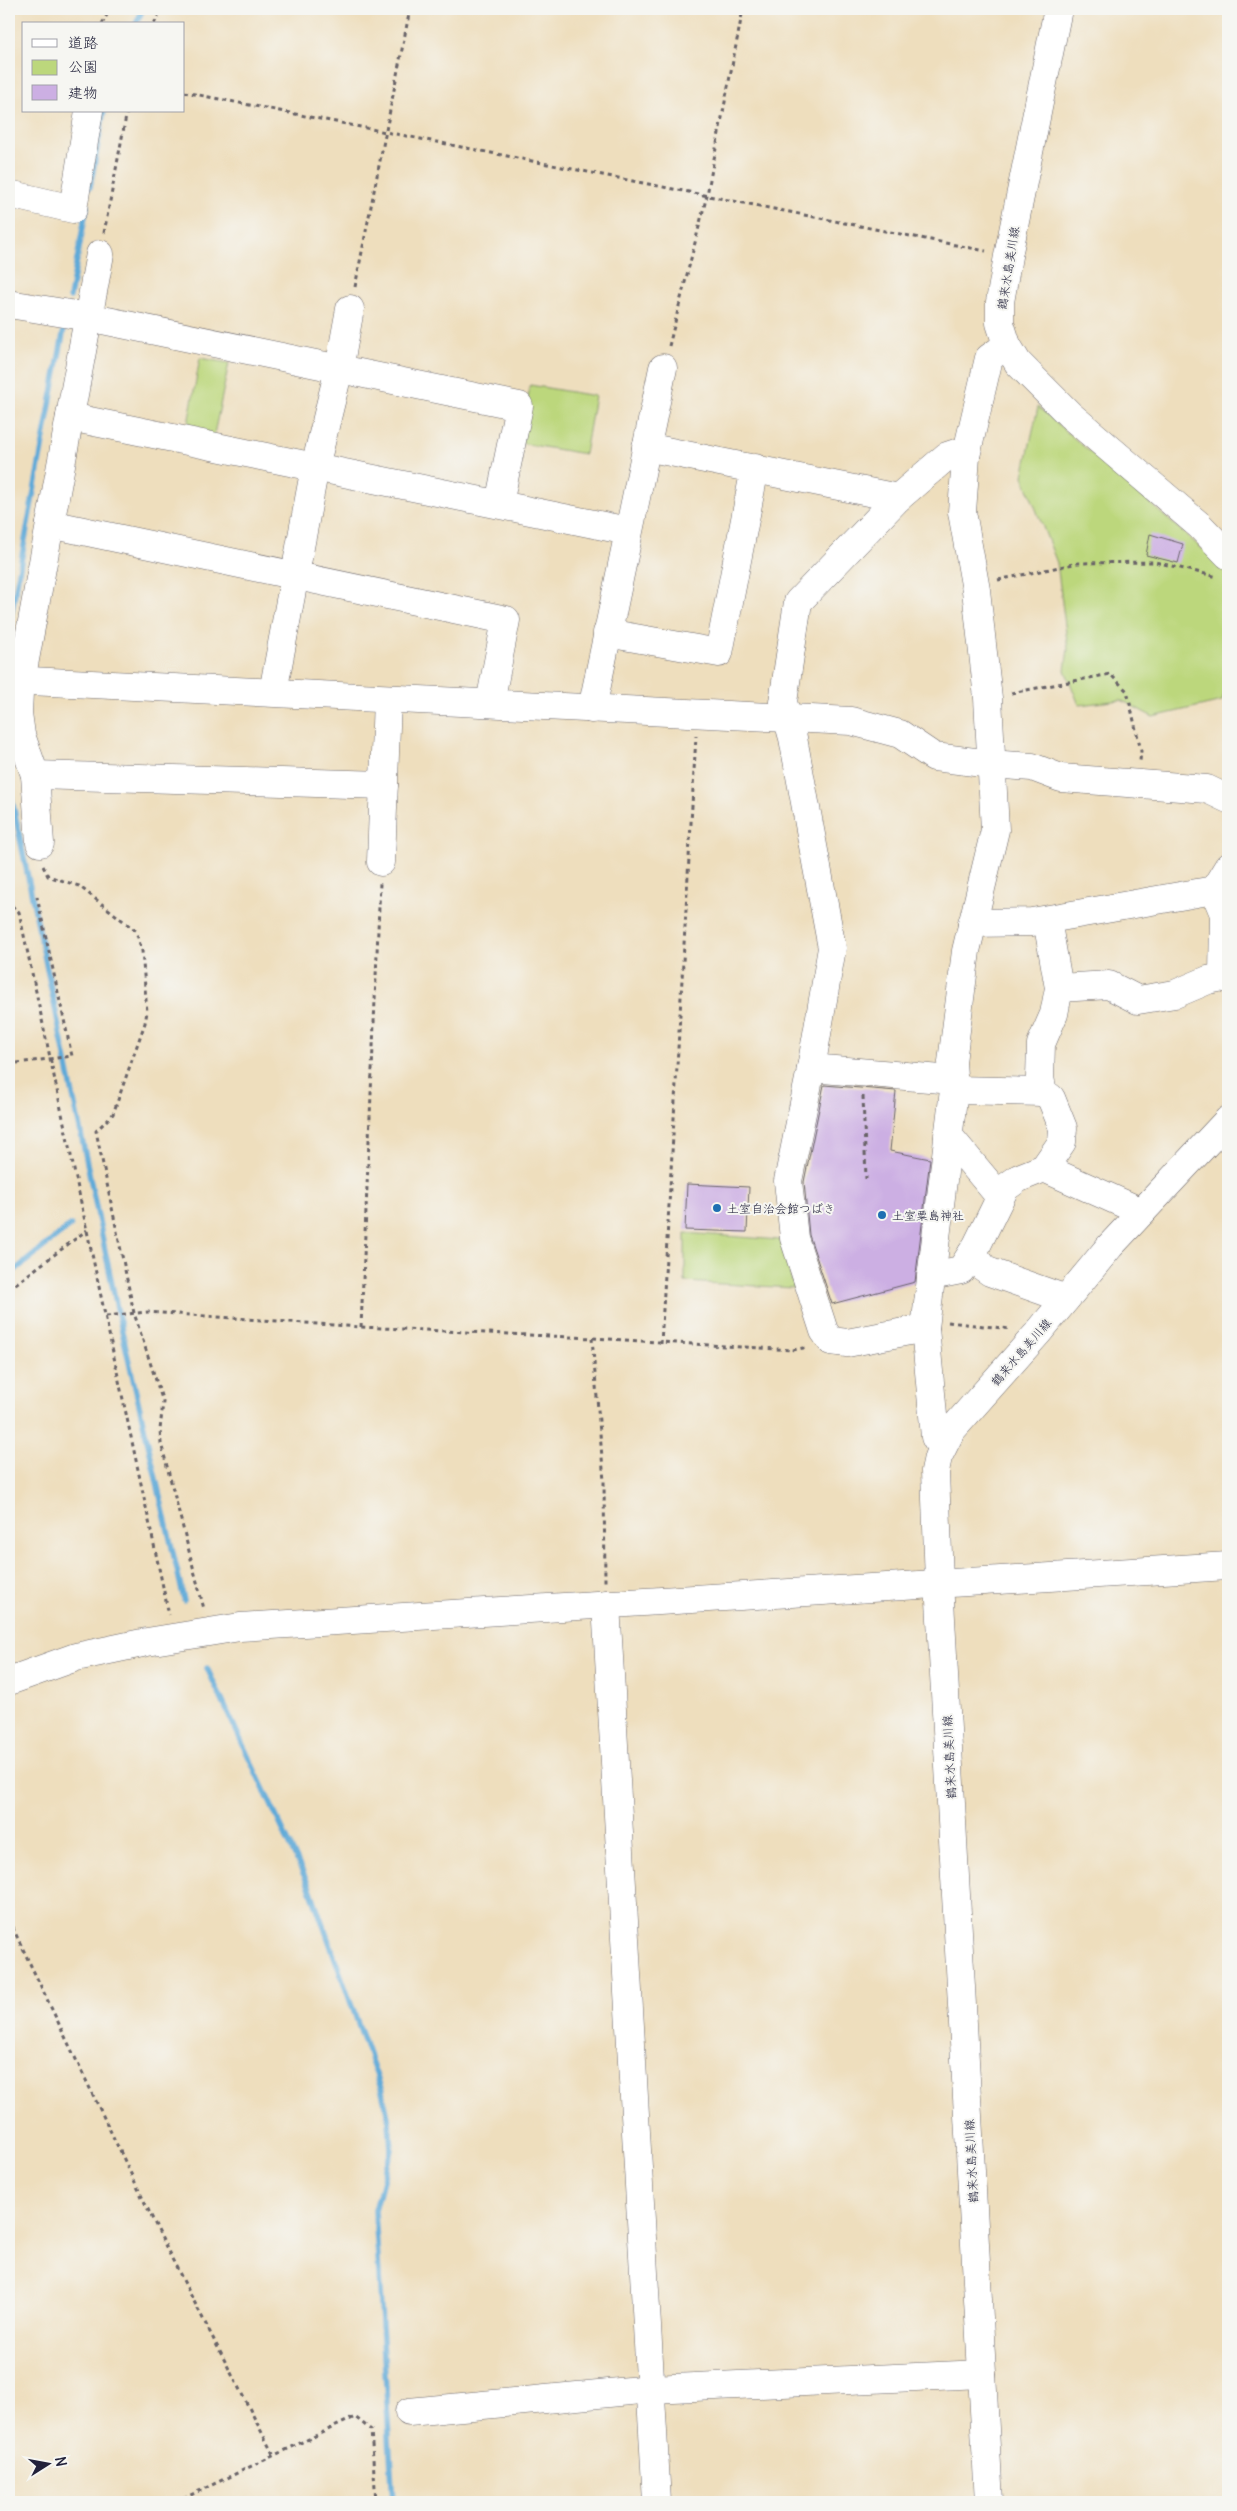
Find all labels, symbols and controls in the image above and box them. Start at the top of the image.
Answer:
legend [22,22,185,112]
text: 道路 [68,33,98,52]
text: 公園 [68,57,98,76]
text: 建物 [68,83,98,102]
street label: 鶴来水島美川線 [994,225,1022,311]
place label: 土室自治会館つばき [727,1201,835,1216]
marker: 土室自治会館つばき [711,1202,723,1214]
place label: 土室粟島神社 [892,1208,964,1223]
marker: 土室粟島神社 [876,1209,888,1221]
street label: 鶴来水島美川線 [988,1315,1054,1389]
street label: 鶴来水島美川線 [939,1715,959,1799]
street label: 鶴来水島美川線 [961,2119,981,2203]
north arrow [22,2438,72,2488]
text: N [51,2455,71,2468]

